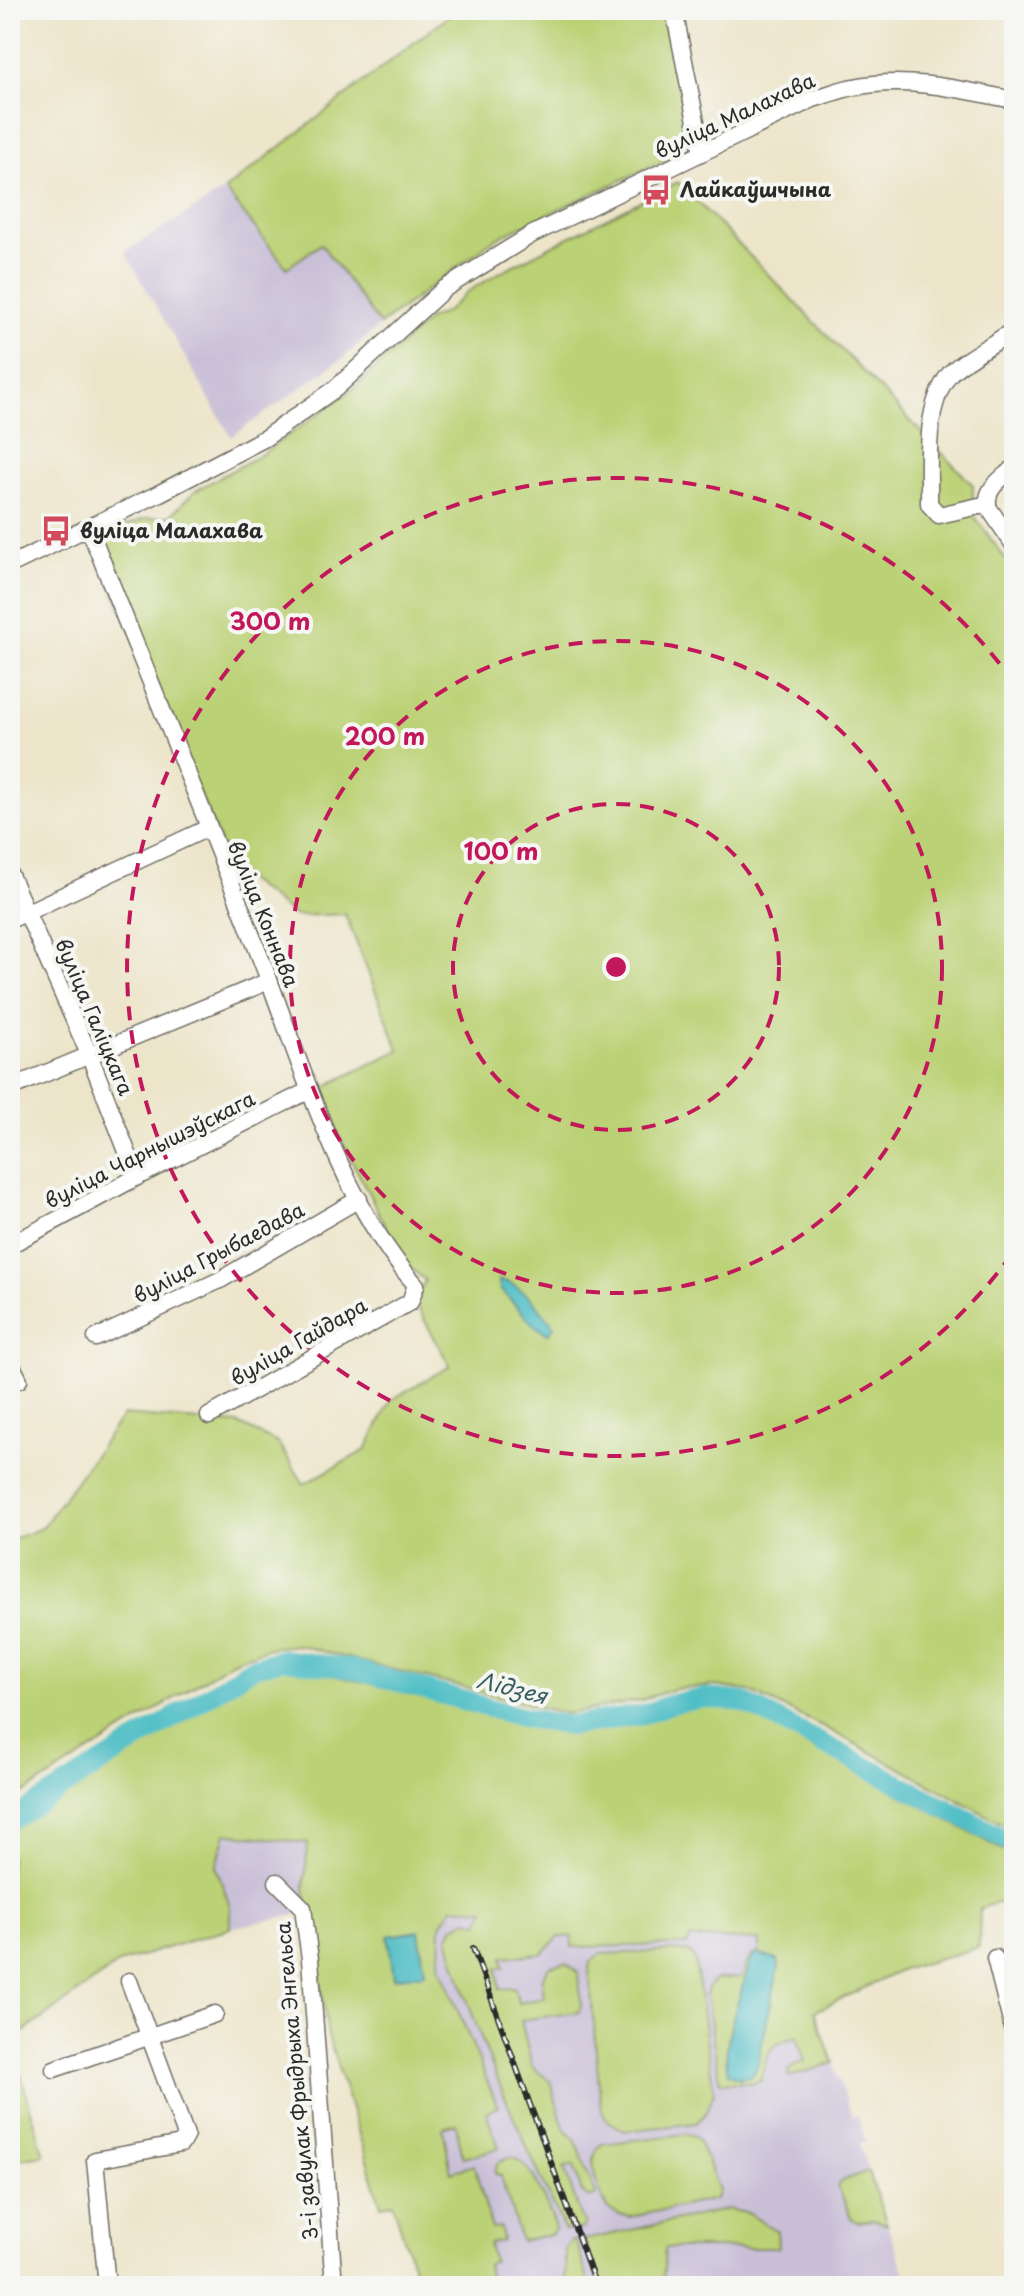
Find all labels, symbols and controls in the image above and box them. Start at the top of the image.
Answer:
street label: вуліца Малахава [649,65,820,165]
bus stop icon: Лайкаўшчына [639,173,673,207]
place label: Лайкаўшчына [680,174,832,204]
bus stop icon: вуліца Малахава [39,514,73,548]
place label: вуліца Малахава [80,515,263,545]
text: 300 m [229,602,311,638]
text: 200 m [345,717,425,753]
text: 100 m [464,832,538,868]
street label: вуліца Коннава [221,836,307,992]
street label: вуліца Галіцкага [48,933,142,1100]
centre of rings [602,953,630,981]
street label: вуліца Чарнышэўскага [39,1083,260,1215]
street label: вуліца Грыбаедава [128,1194,310,1310]
street label: вуліца Гайдара [225,1290,373,1393]
water label: Лідзея [474,1662,553,1712]
street label: 3-і завулак Фрыдрыха Энгельса [267,1920,325,2241]

